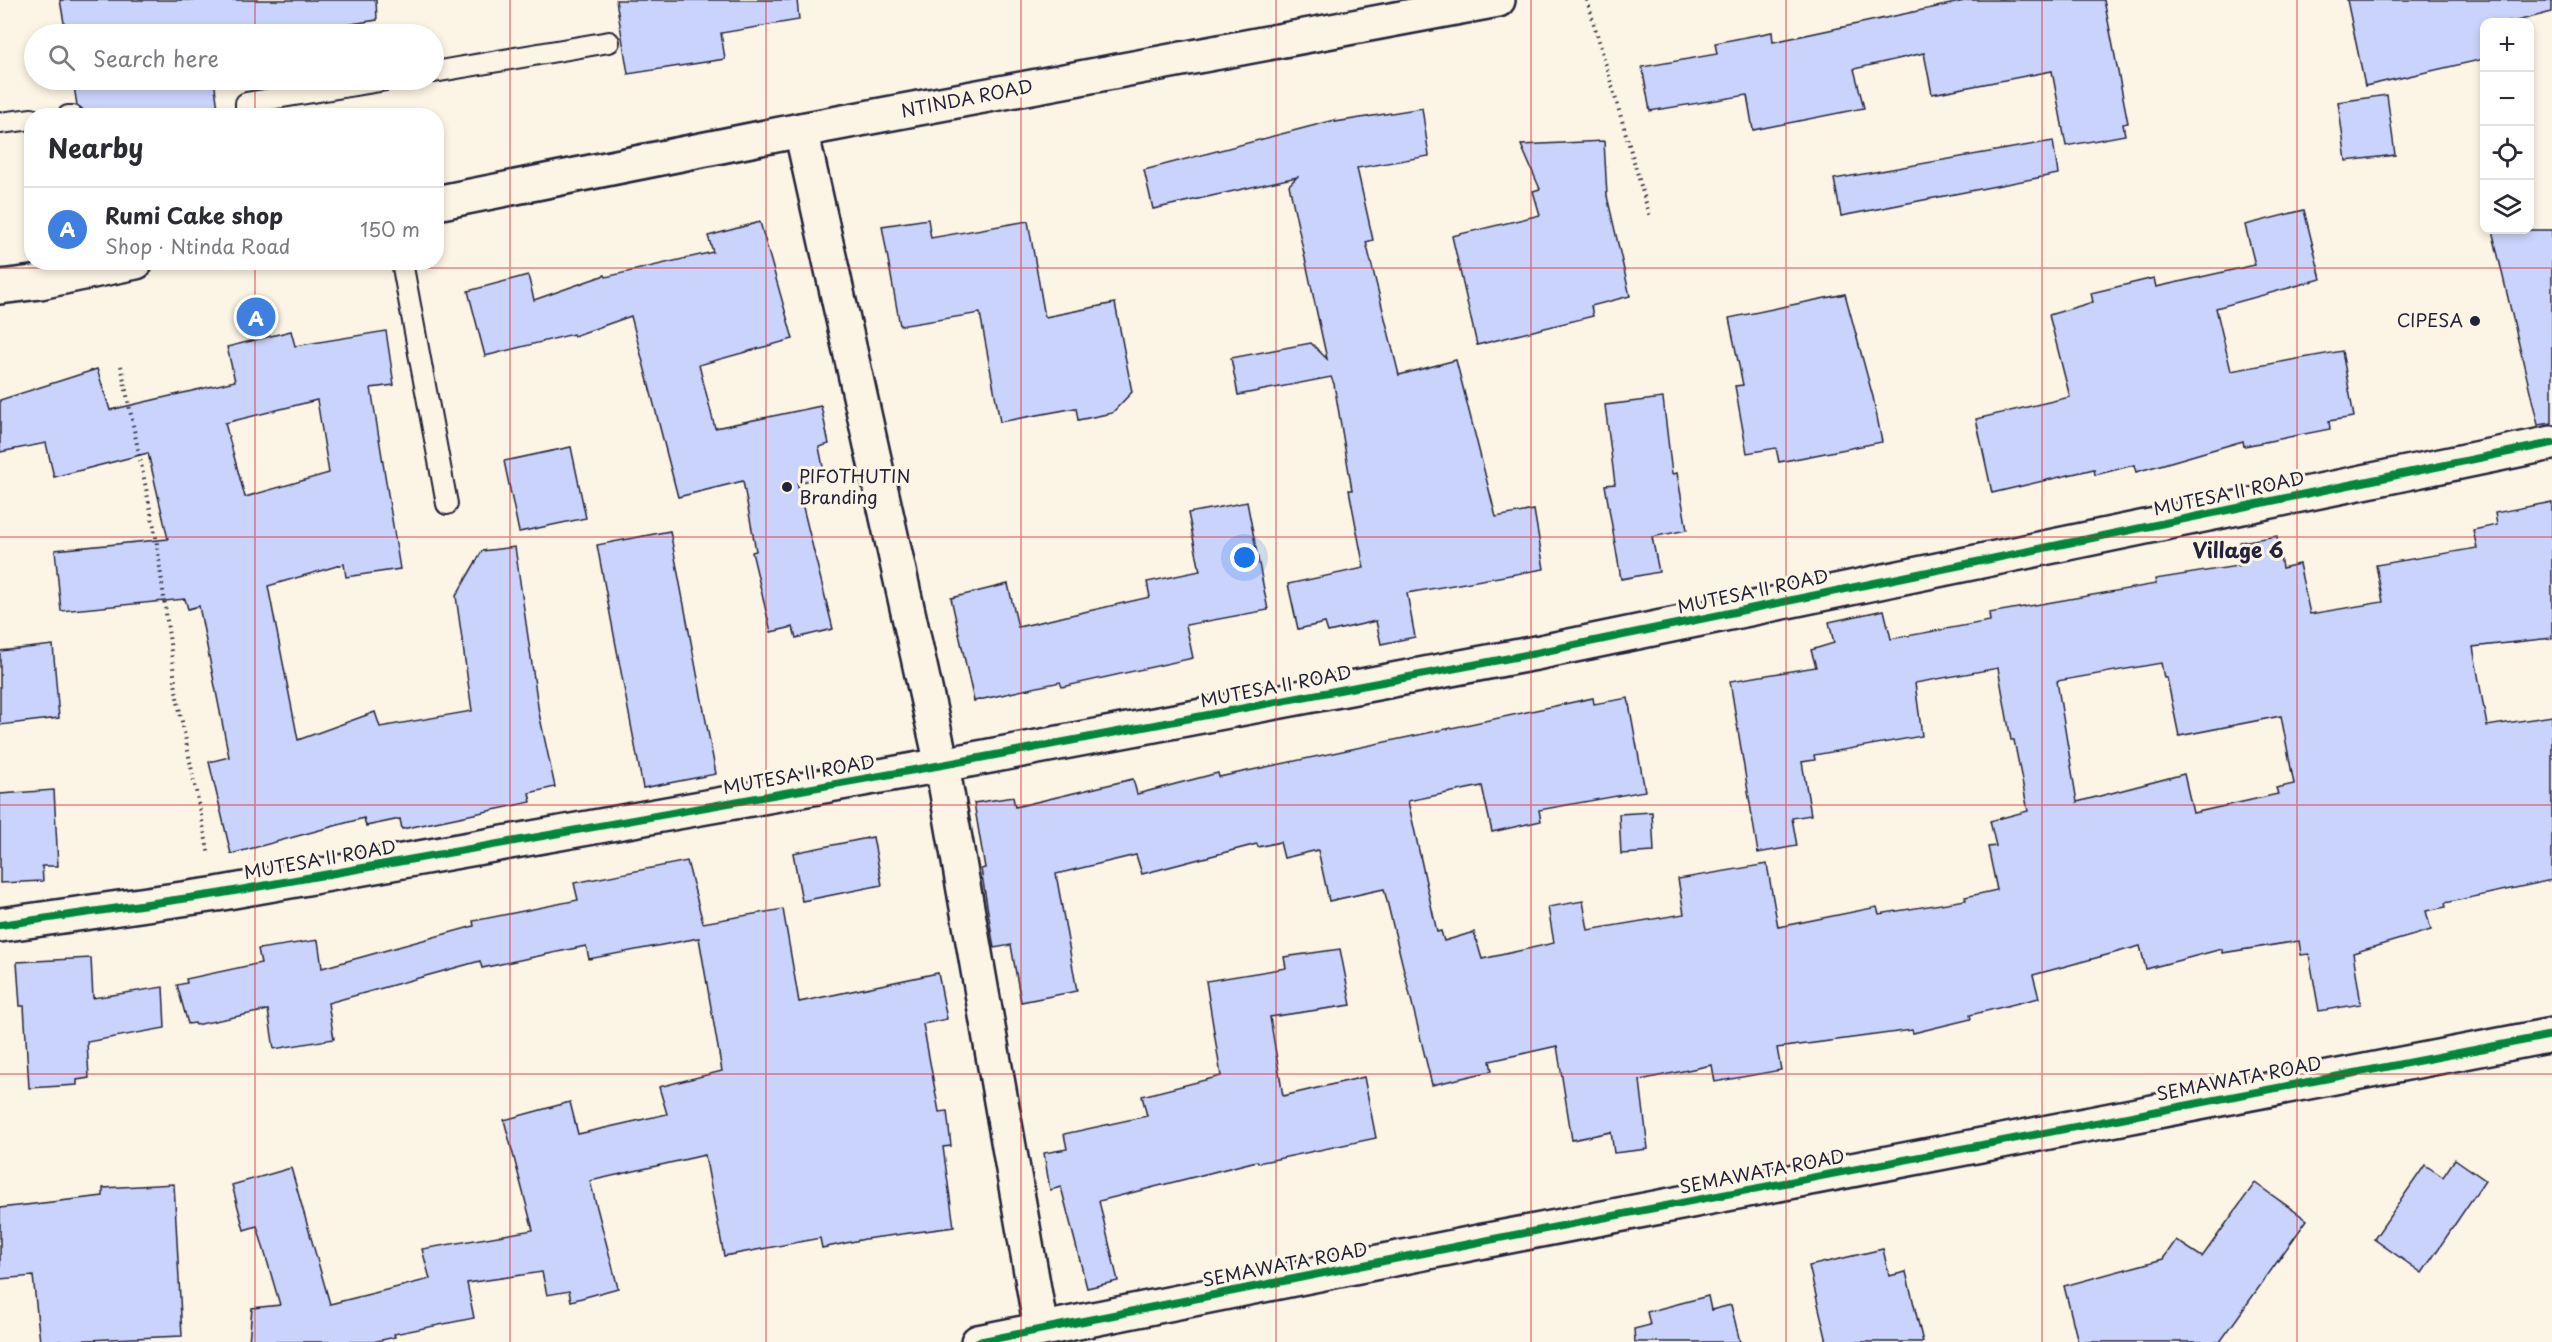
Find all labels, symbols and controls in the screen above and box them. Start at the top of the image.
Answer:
map controls [2480,18,2534,234]
button: + [2480,18,2534,72]
search box [24,24,444,90]
icon: search [45,41,78,74]
text: Search here [93,41,219,74]
street label: NTINDA ROAD [899,72,1035,124]
button: − [2480,72,2534,126]
button: locate [2480,126,2534,180]
text: Nearby [48,128,143,167]
button: layers [2480,180,2534,234]
text: Rumi Cake shop [105,198,283,231]
text: A [60,214,75,244]
text: 150 m [360,214,420,244]
text: Shop · Ntinda Road [105,231,291,261]
pin: A [236,294,276,340]
place label: CIPESA [2397,306,2463,333]
marker: CIPESA [2468,314,2482,328]
place label: PIFOTHUTIN Branding [799,462,911,510]
street label: MUTESA II ROAD [2151,463,2307,522]
marker: PIFOTHUTIN Branding [780,480,794,494]
district label: Village 6 [2193,533,2284,565]
your location [1230,543,1259,572]
street label: MUTESA II ROAD [1675,561,1831,620]
street label: MUTESA II ROAD [1198,658,1354,713]
street label: MUTESA II ROAD [721,747,877,800]
street label: MUTESA II ROAD [242,832,398,885]
street label: SEMAWATA ROAD [2154,1048,2324,1107]
street label: SEMAWATA ROAD [1677,1141,1847,1200]
street label: SEMAWATA ROAD [1200,1234,1370,1293]

